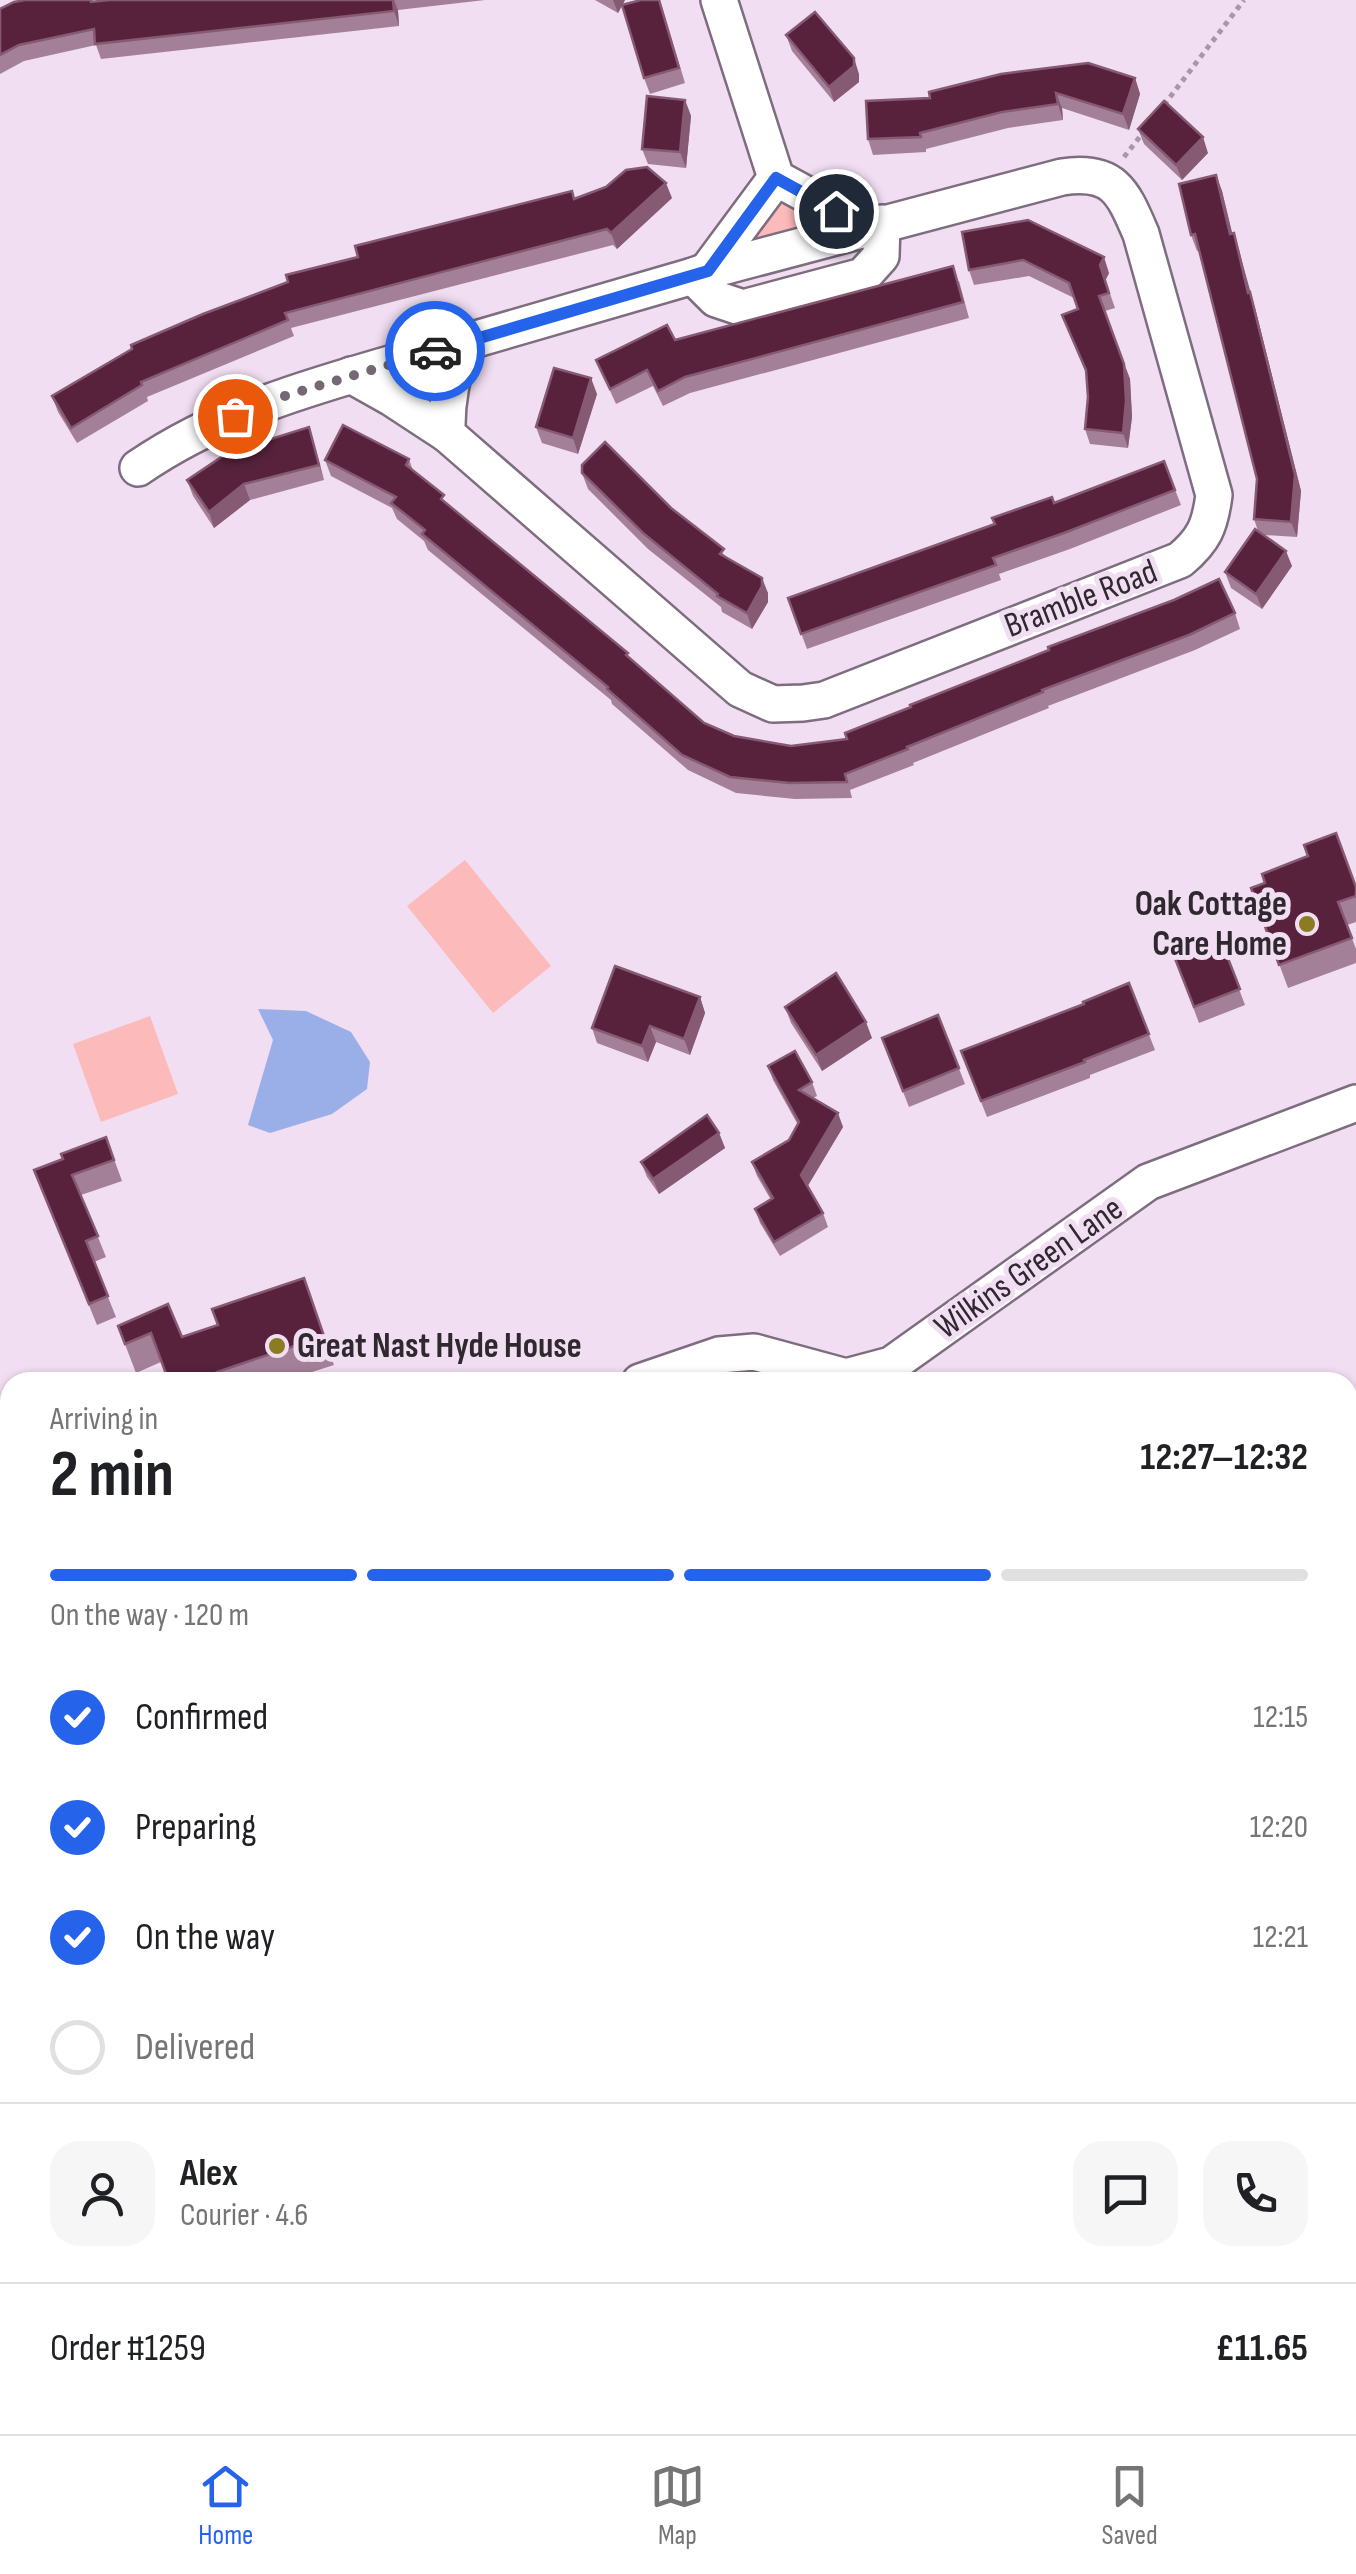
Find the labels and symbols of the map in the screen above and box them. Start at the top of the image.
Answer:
pin [794,169,879,254]
courier [385,301,485,401]
pin [193,374,278,459]
street label: Bramble Road [999,550,1163,648]
place label: Oak Cottage Care Home [1135,883,1287,966]
marker: Oak Cottage Care Home [1296,913,1318,935]
street label: Wilkins Green Lane [927,1187,1131,1349]
place label: Great Nast Hyde House [297,1325,582,1368]
marker: Great Nast Hyde House [266,1335,288,1357]

